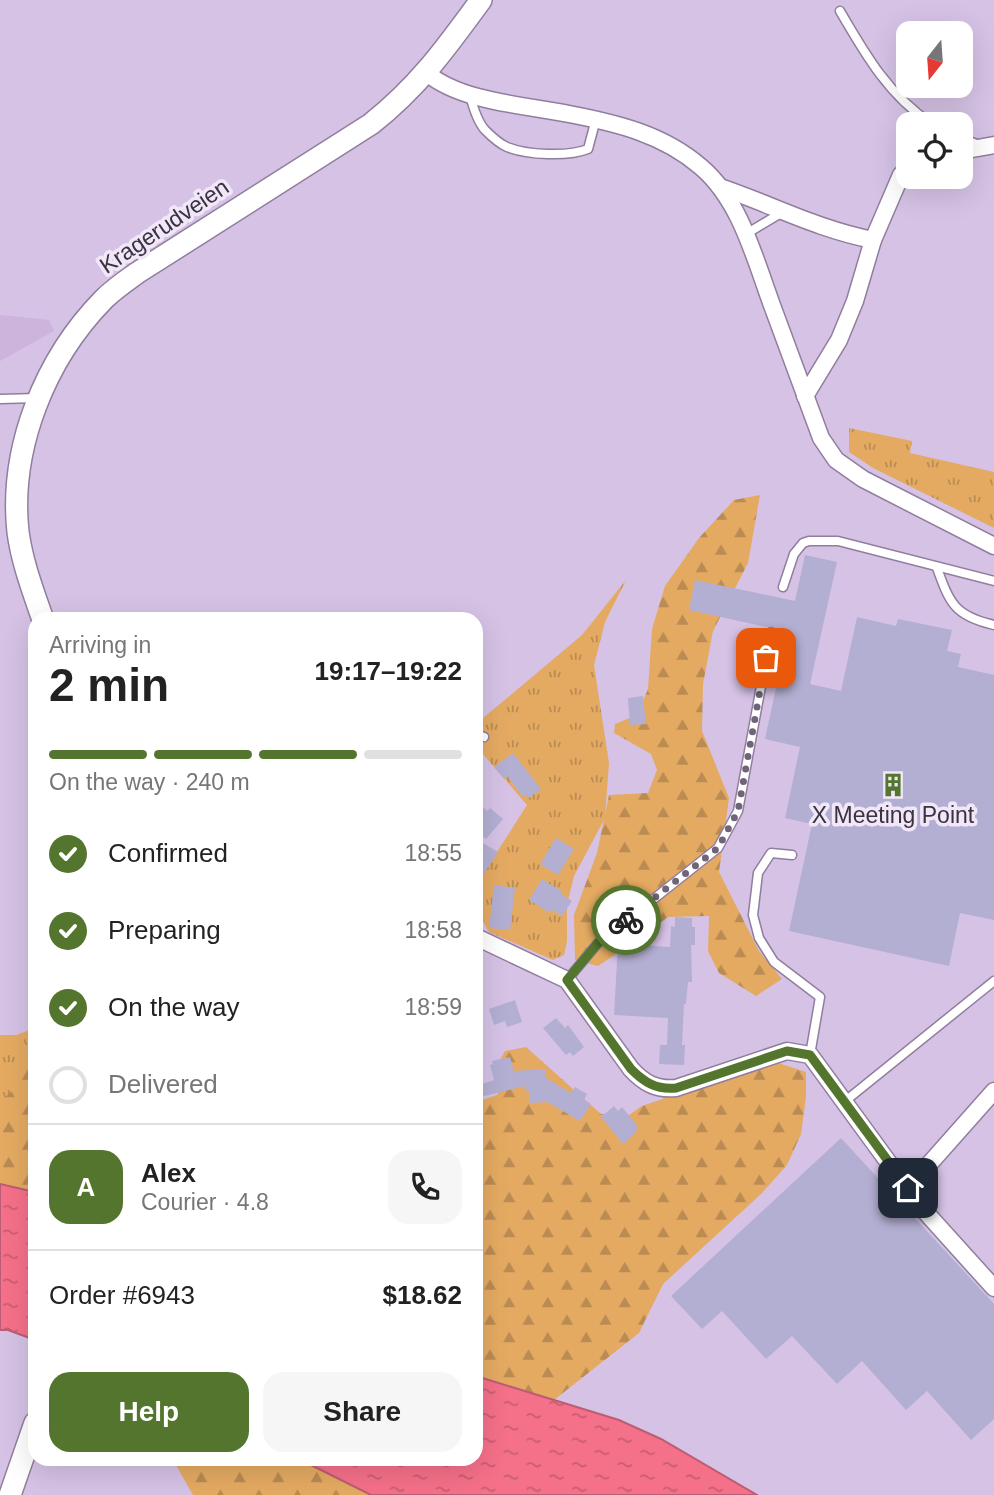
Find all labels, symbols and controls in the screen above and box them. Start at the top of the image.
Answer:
north arrow [896,21,973,98]
map controls [896,21,973,189]
button: locate [896,112,973,189]
street label: Kragerudveien [95,173,233,279]
pin [736,628,796,688]
text: Arriving in [49,632,151,658]
icon: bag [747,639,785,677]
text: 19:17–19:22 [315,656,462,686]
text: 2 min [49,659,169,711]
text: On the way · 240 m [49,769,250,795]
building icon: X Meeting Point [879,771,907,799]
place label: X Meeting Point [812,802,975,828]
icon: check [49,835,87,873]
text: Confirmed [108,838,228,868]
text: 18:55 [404,840,462,866]
courier [591,885,661,955]
icon: bike [607,901,645,939]
icon: check [49,912,87,950]
text: Preparing [108,915,221,945]
text: 18:58 [404,917,462,943]
icon: check [49,989,87,1027]
text: On the way [108,992,240,1022]
text: 18:59 [404,994,462,1020]
text: Delivered [108,1069,218,1099]
button: phone [388,1150,462,1224]
text: Alex [141,1158,196,1188]
pin [878,1158,938,1218]
icon: home [889,1169,927,1207]
text: A [77,1172,95,1202]
text: Courier · 4.8 [141,1189,269,1215]
text: Order #6943 [49,1280,195,1310]
text: $18.62 [382,1280,462,1310]
button: Help [49,1372,249,1452]
button: Share [263,1372,462,1452]

